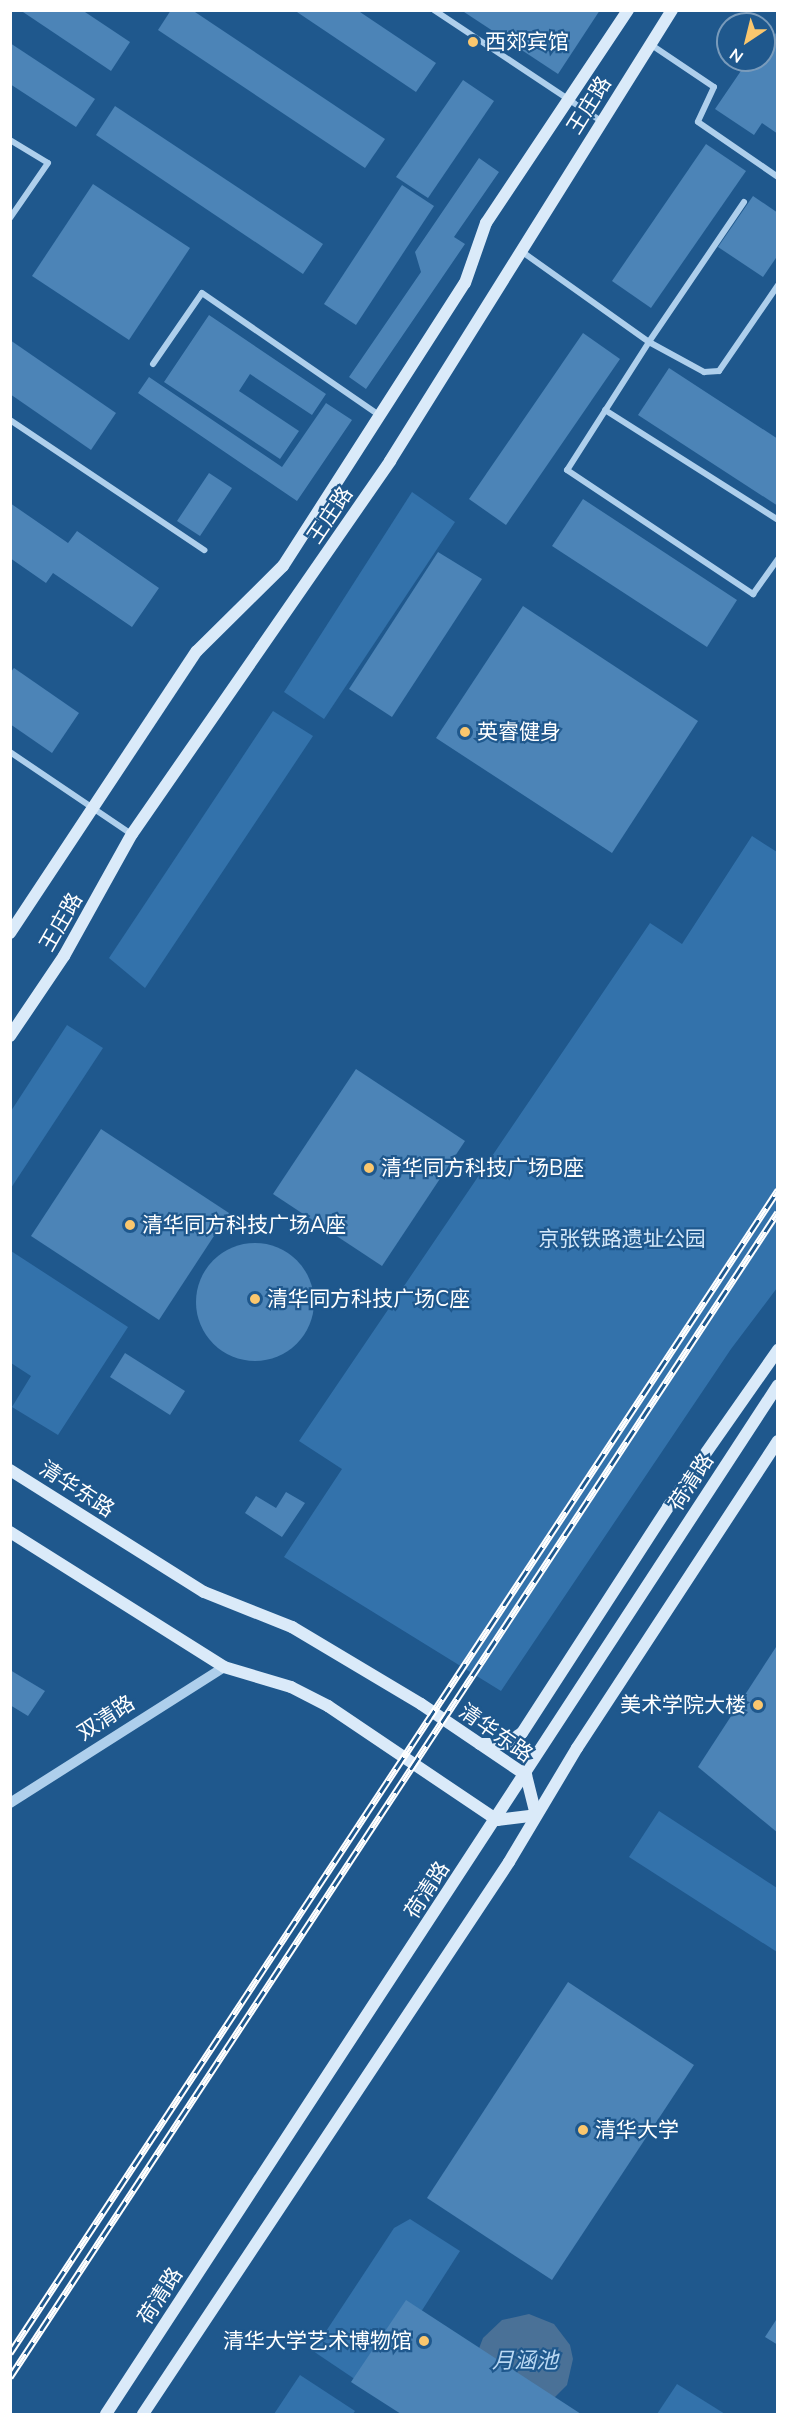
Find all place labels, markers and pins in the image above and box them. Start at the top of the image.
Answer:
place label: 西郊宾馆 [485,29,569,55]
marker: 西郊宾馆 [466,35,480,49]
place label: 英睿健身 [477,719,561,745]
marker: 英睿健身 [458,725,472,739]
place label: 清华同方科技广场B座 [381,1155,584,1181]
marker: 清华同方科技广场B座 [362,1161,376,1175]
place label: 清华同方科技广场A座 [142,1212,346,1238]
marker: 清华同方科技广场A座 [123,1218,137,1232]
place label: 清华同方科技广场C座 [267,1286,470,1312]
marker: 清华同方科技广场C座 [248,1292,262,1306]
place label: 美术学院大楼 [620,1692,746,1718]
marker: 美术学院大楼 [751,1698,765,1712]
place label: 清华大学 [595,2117,679,2143]
marker: 清华大学 [576,2123,590,2137]
place label: 清华大学艺术博物馆 [223,2328,412,2354]
marker: 清华大学艺术博物馆 [417,2334,431,2348]

